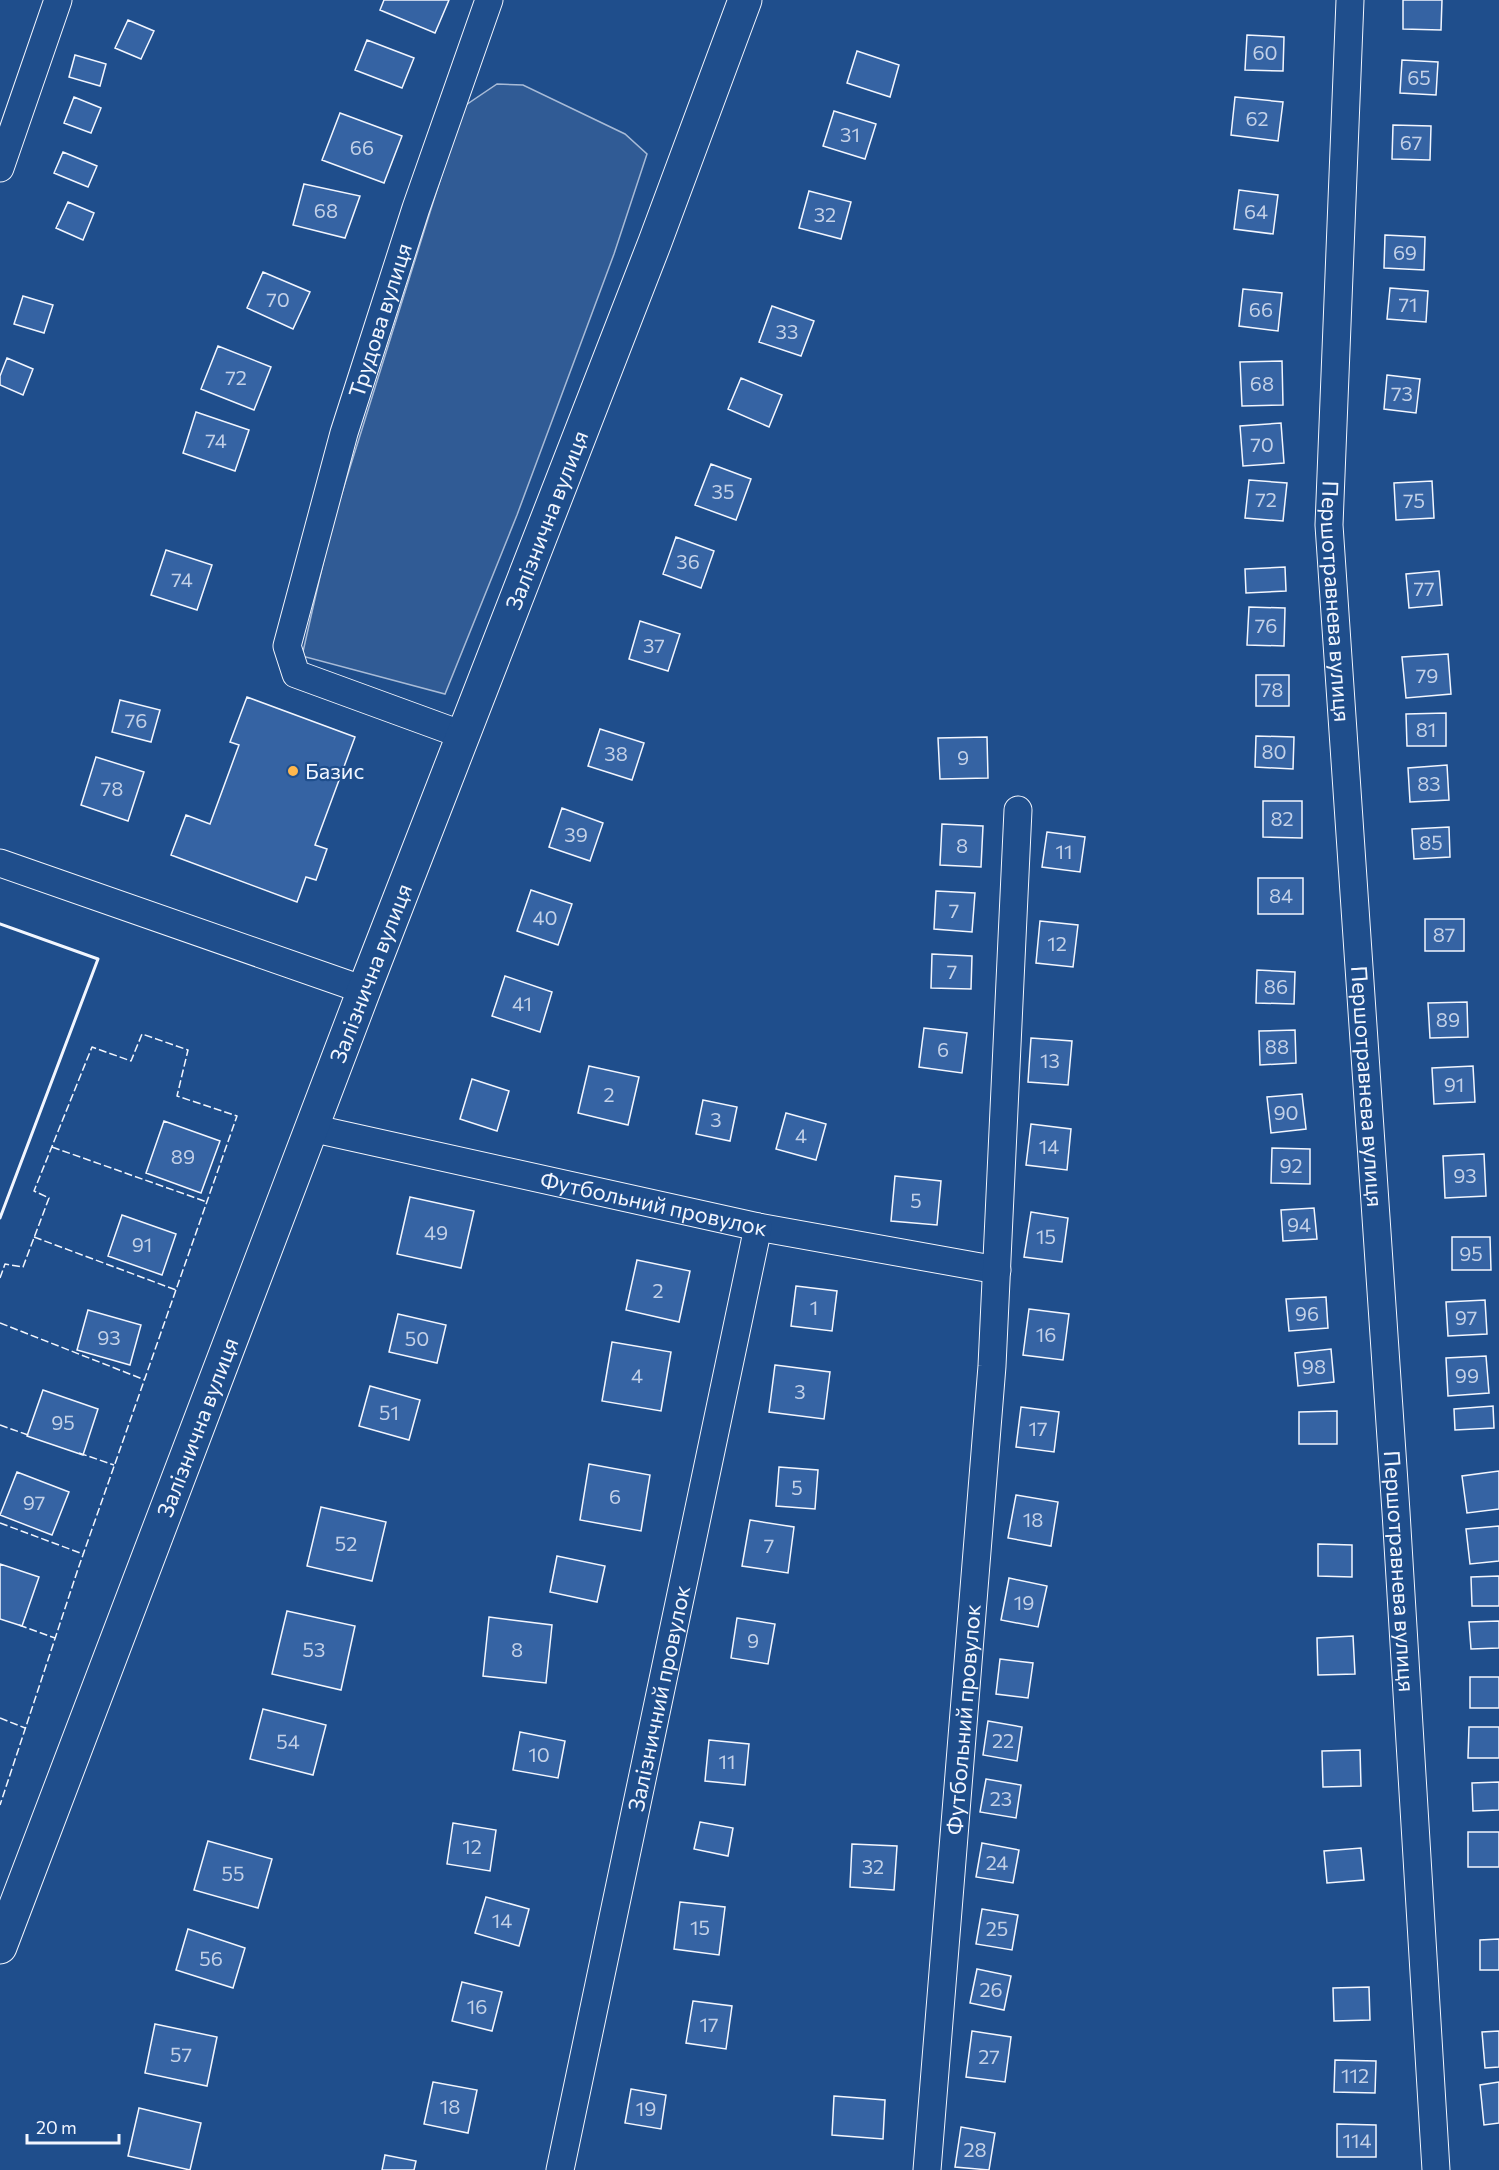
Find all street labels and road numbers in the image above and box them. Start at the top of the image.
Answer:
street label: Трудова вулиця [342,239,417,401]
street label: Залізнична вулиця [499,427,593,613]
street label: Першотравнева вулиця [1316,480,1356,723]
street label: Залізнична вулиця [324,879,417,1067]
street label: Першотравнева вулиця [1346,965,1389,1208]
street label: Футбольний провулок [538,1165,769,1241]
street label: Залізнична вулиця [151,1334,244,1521]
street label: Першотравнева вулиця [1379,1450,1421,1693]
street label: Залізничний провулок [622,1582,695,1814]
street label: Футбольний провулок [940,1603,986,1836]

